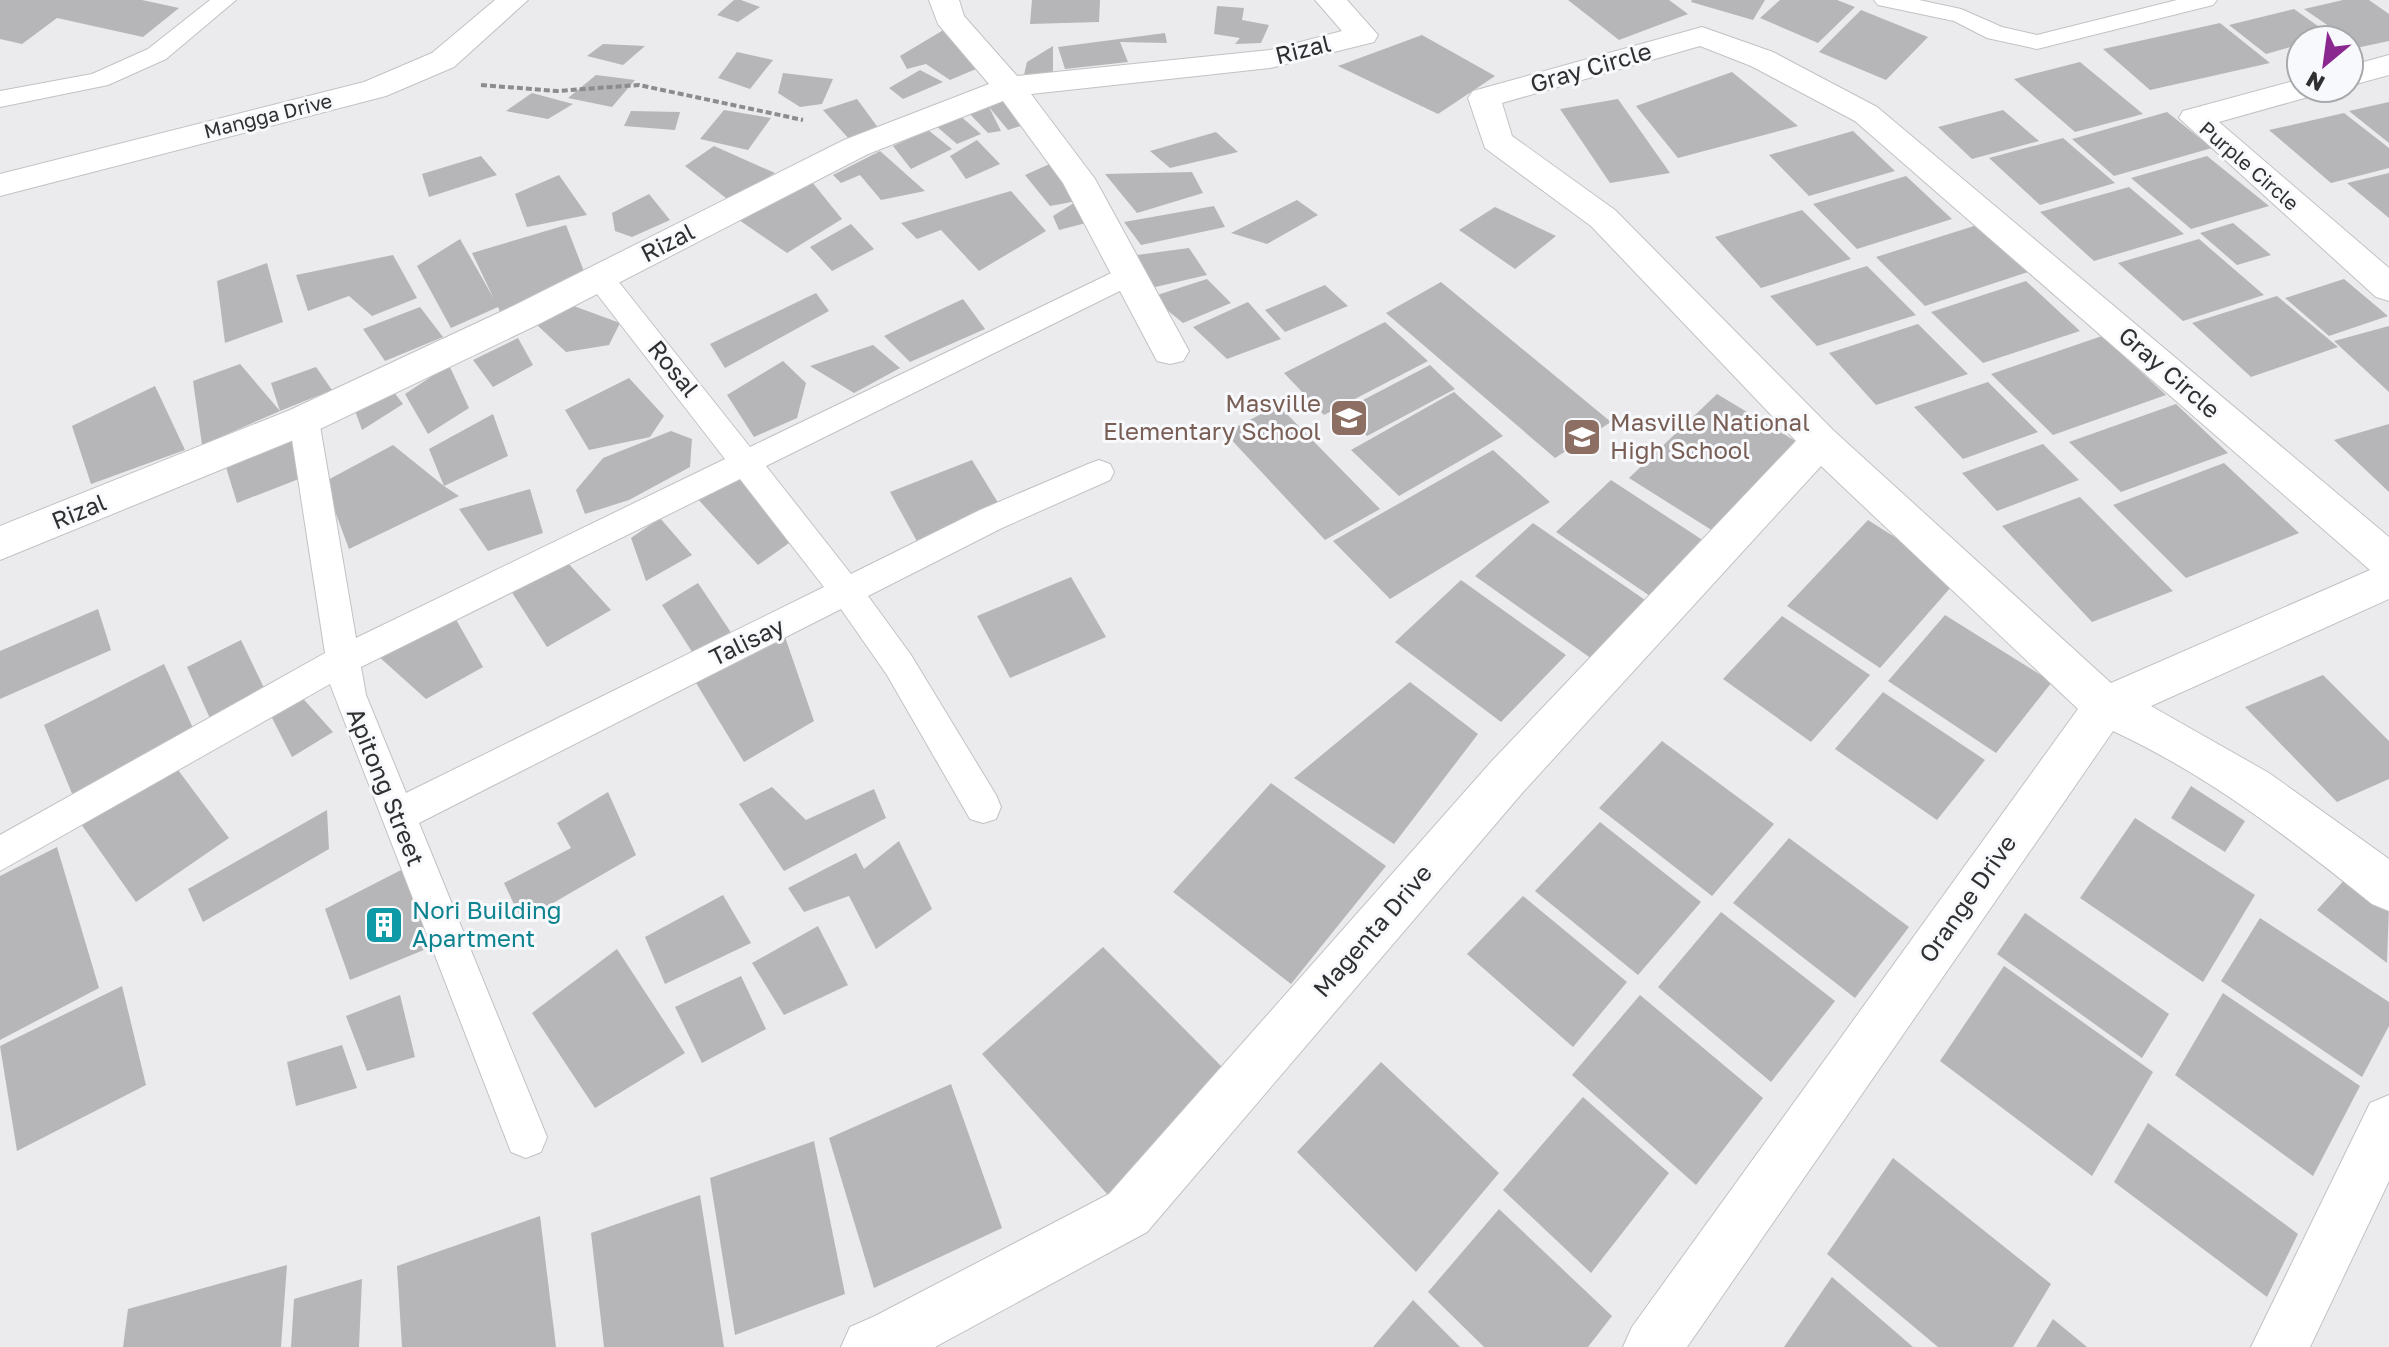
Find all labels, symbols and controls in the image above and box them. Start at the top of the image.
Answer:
north arrow [2285,24,2365,104]
street label: Rizal [1272,28,1333,69]
street label: Gray Circle [1527,35,1655,98]
text: N [2301,66,2329,98]
street label: Mangga Drive [201,88,334,143]
street label: Purple Circle [2195,116,2304,215]
street label: Rizal [636,216,699,267]
street label: Gray Circle [2113,320,2227,424]
street label: Rosal [643,334,706,402]
place label: Masville Elementary School [1103,388,1321,445]
school or university icon: Masville Elementary School [1328,397,1370,439]
place label: Masville National High School [1610,407,1810,464]
school or university icon: Masville National High School [1561,416,1603,458]
street label: Rizal [47,487,110,535]
street label: Talisay [704,610,788,671]
street label: Apitong Street [342,703,431,870]
street label: Orange Drive [1912,829,2021,968]
street label: Magenta Drive [1306,858,1437,1002]
place label: Nori Building Apartment [412,895,562,952]
building icon: Nori Building Apartment [363,904,405,946]

